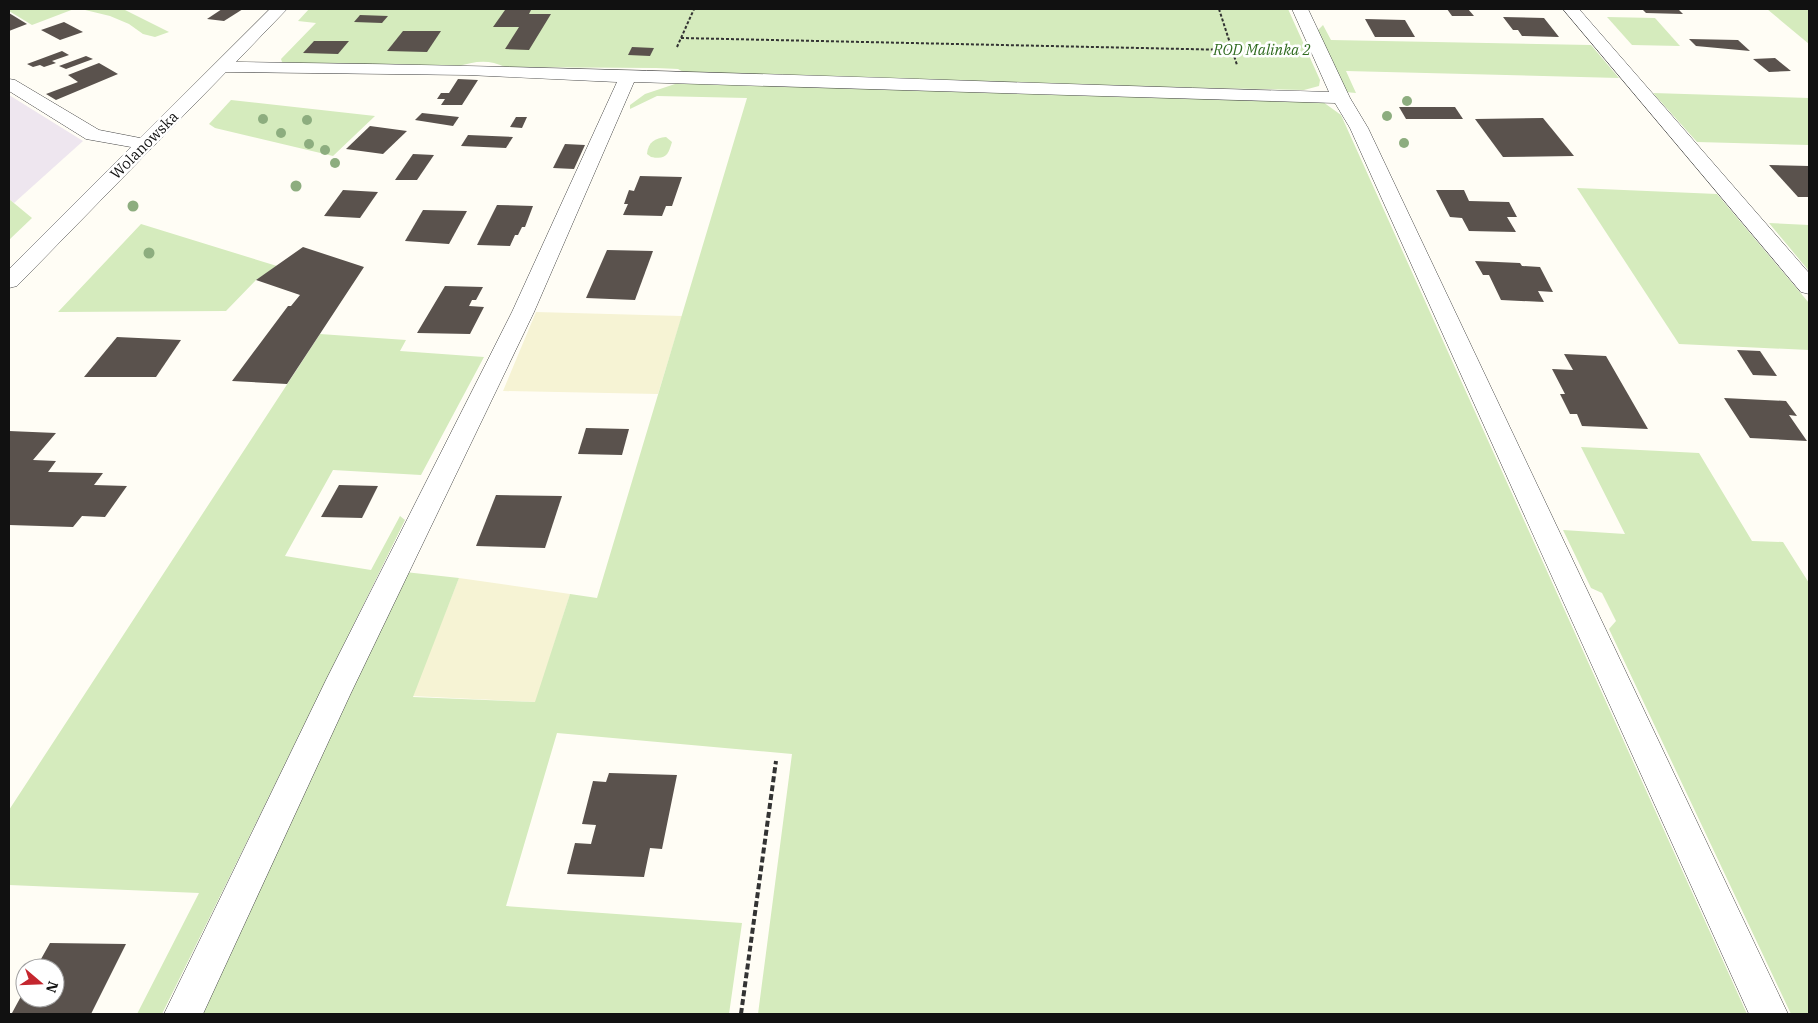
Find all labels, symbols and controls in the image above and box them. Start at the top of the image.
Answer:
park label: ROD Malinka 2 [1212,40,1311,59]
street label: Wolanowska [106,107,182,183]
north arrow [15,958,65,1008]
text: N [42,979,63,995]

